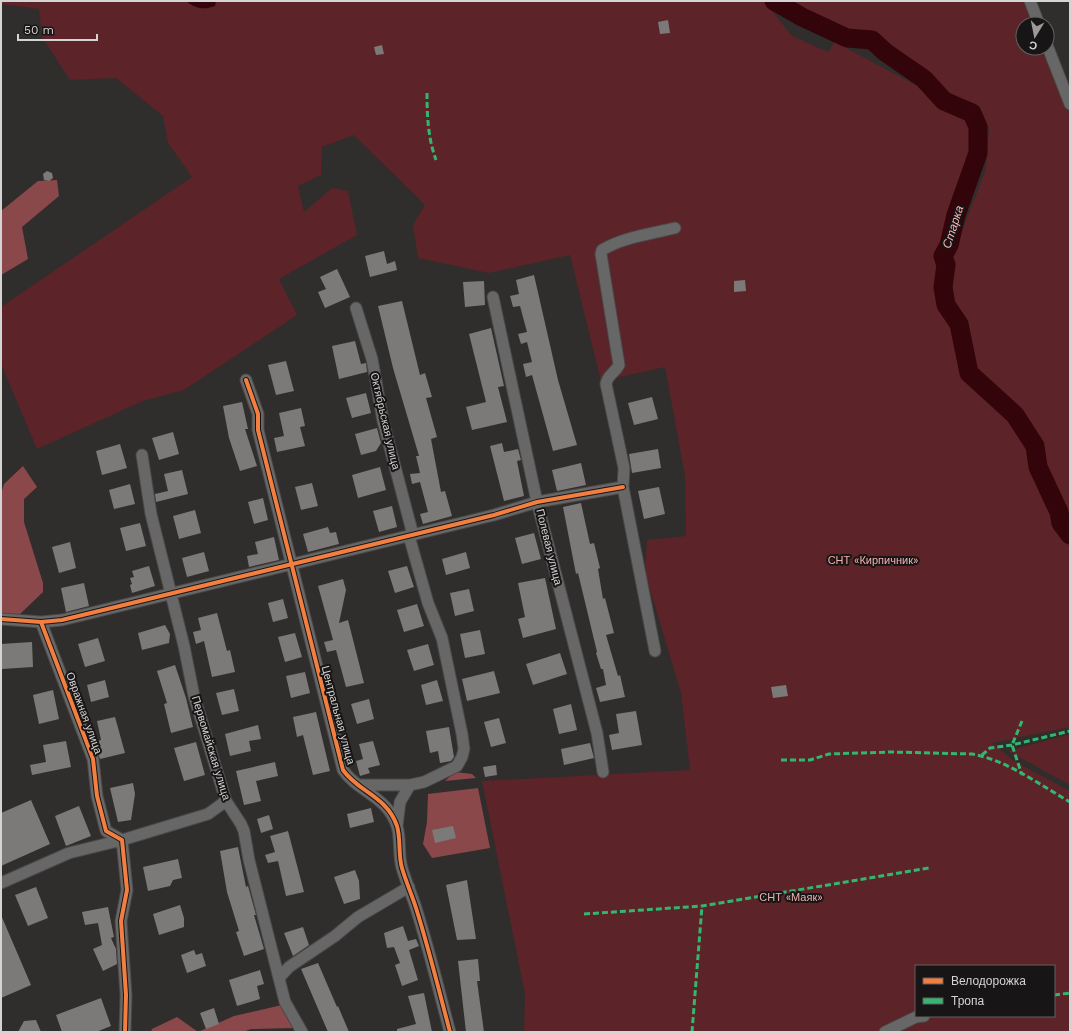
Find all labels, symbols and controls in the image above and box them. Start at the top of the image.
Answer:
scale bar [18,16,97,42]
north arrow [1015,16,1055,56]
text: 50 m [24,23,54,37]
text: С [1028,38,1038,52]
water label: Старка [940,204,967,250]
street label: Октябрьская улица [368,371,403,472]
street label: Полевая улица [533,508,565,587]
park label: СНТ «Кирпичник» [828,554,918,567]
street label: Центральная улица [319,664,358,767]
street label: Овражная улица [63,670,105,757]
street label: Первомайская улица [189,694,233,803]
park label: СНТ «Маяк» [759,891,823,904]
legend [915,965,1055,1017]
text: Велодорожка [951,974,1026,988]
text: Тропа [951,994,985,1008]

